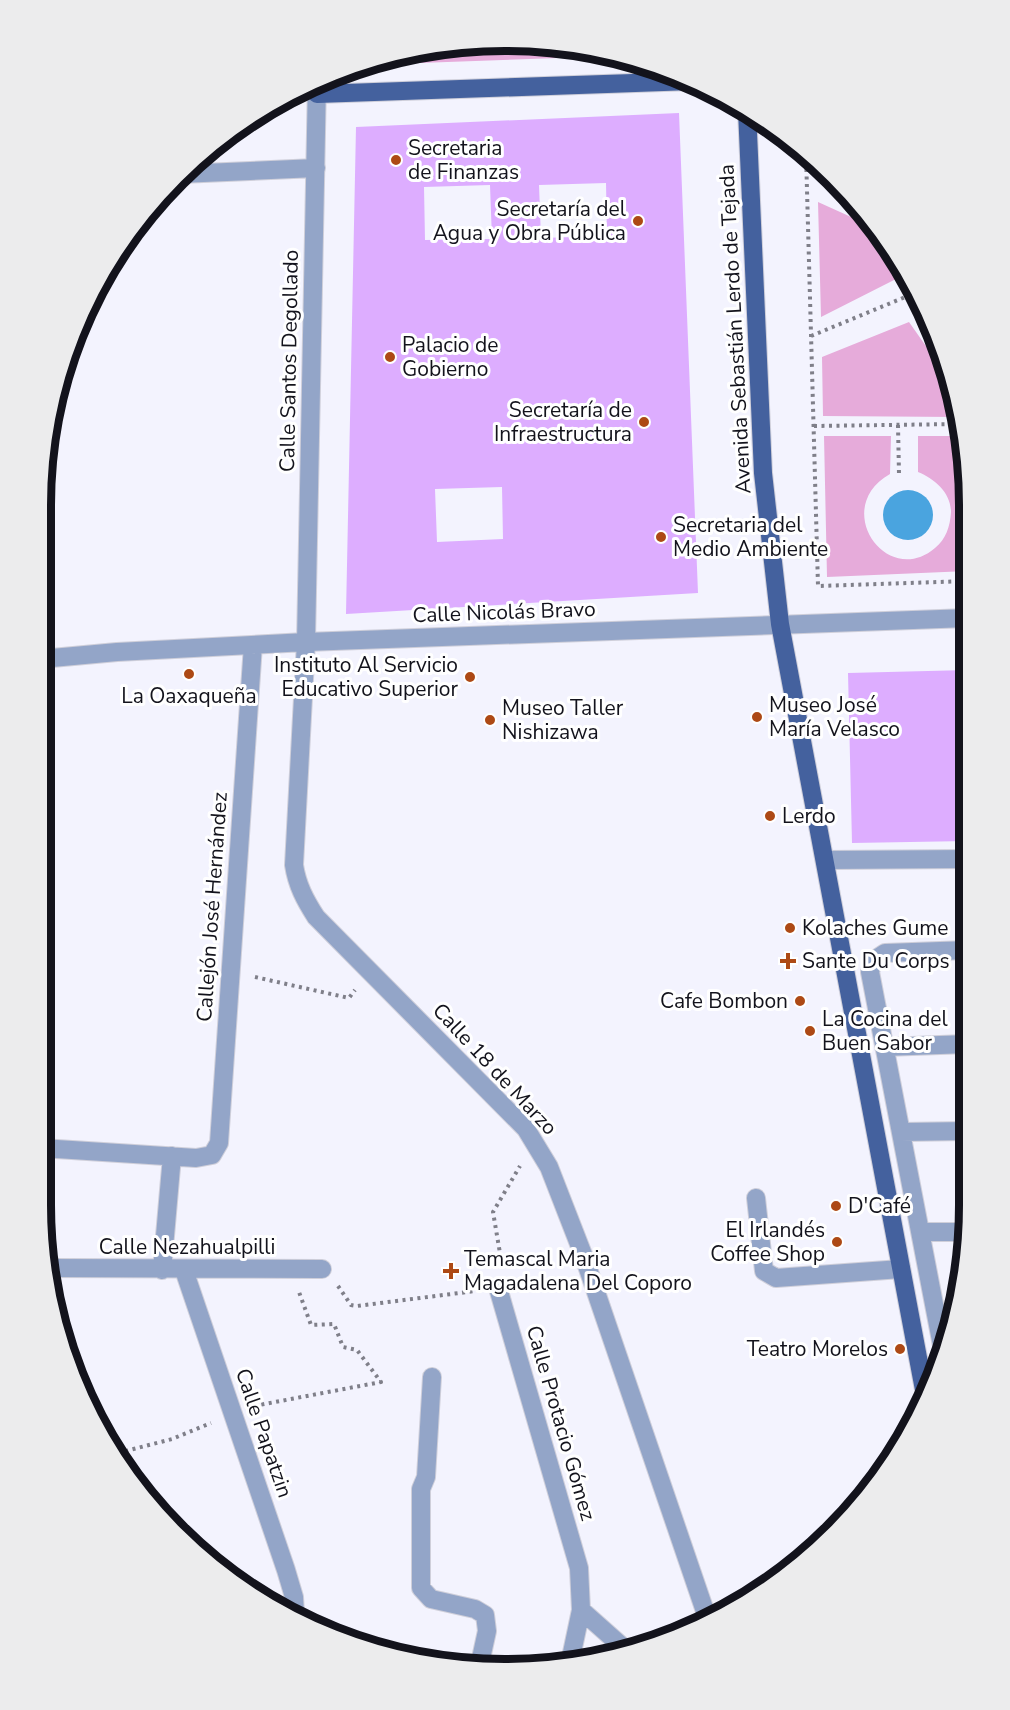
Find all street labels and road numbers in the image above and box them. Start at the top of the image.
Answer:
street label: Avenida Sebastián Lerdo de Tejada [712,164,758,494]
street label: Calle Santos Degollado [273,250,305,472]
street label: Calle Nicolás Bravo [412,595,596,629]
street label: Callejón José Hernández [190,791,234,1023]
street label: Calle 18 de Marzo [426,997,564,1141]
street label: Calle Nezahualpilli [99,1233,275,1261]
street label: Calle Protacio Gómez [520,1322,602,1524]
street label: Calle Papatzin [229,1365,299,1501]

